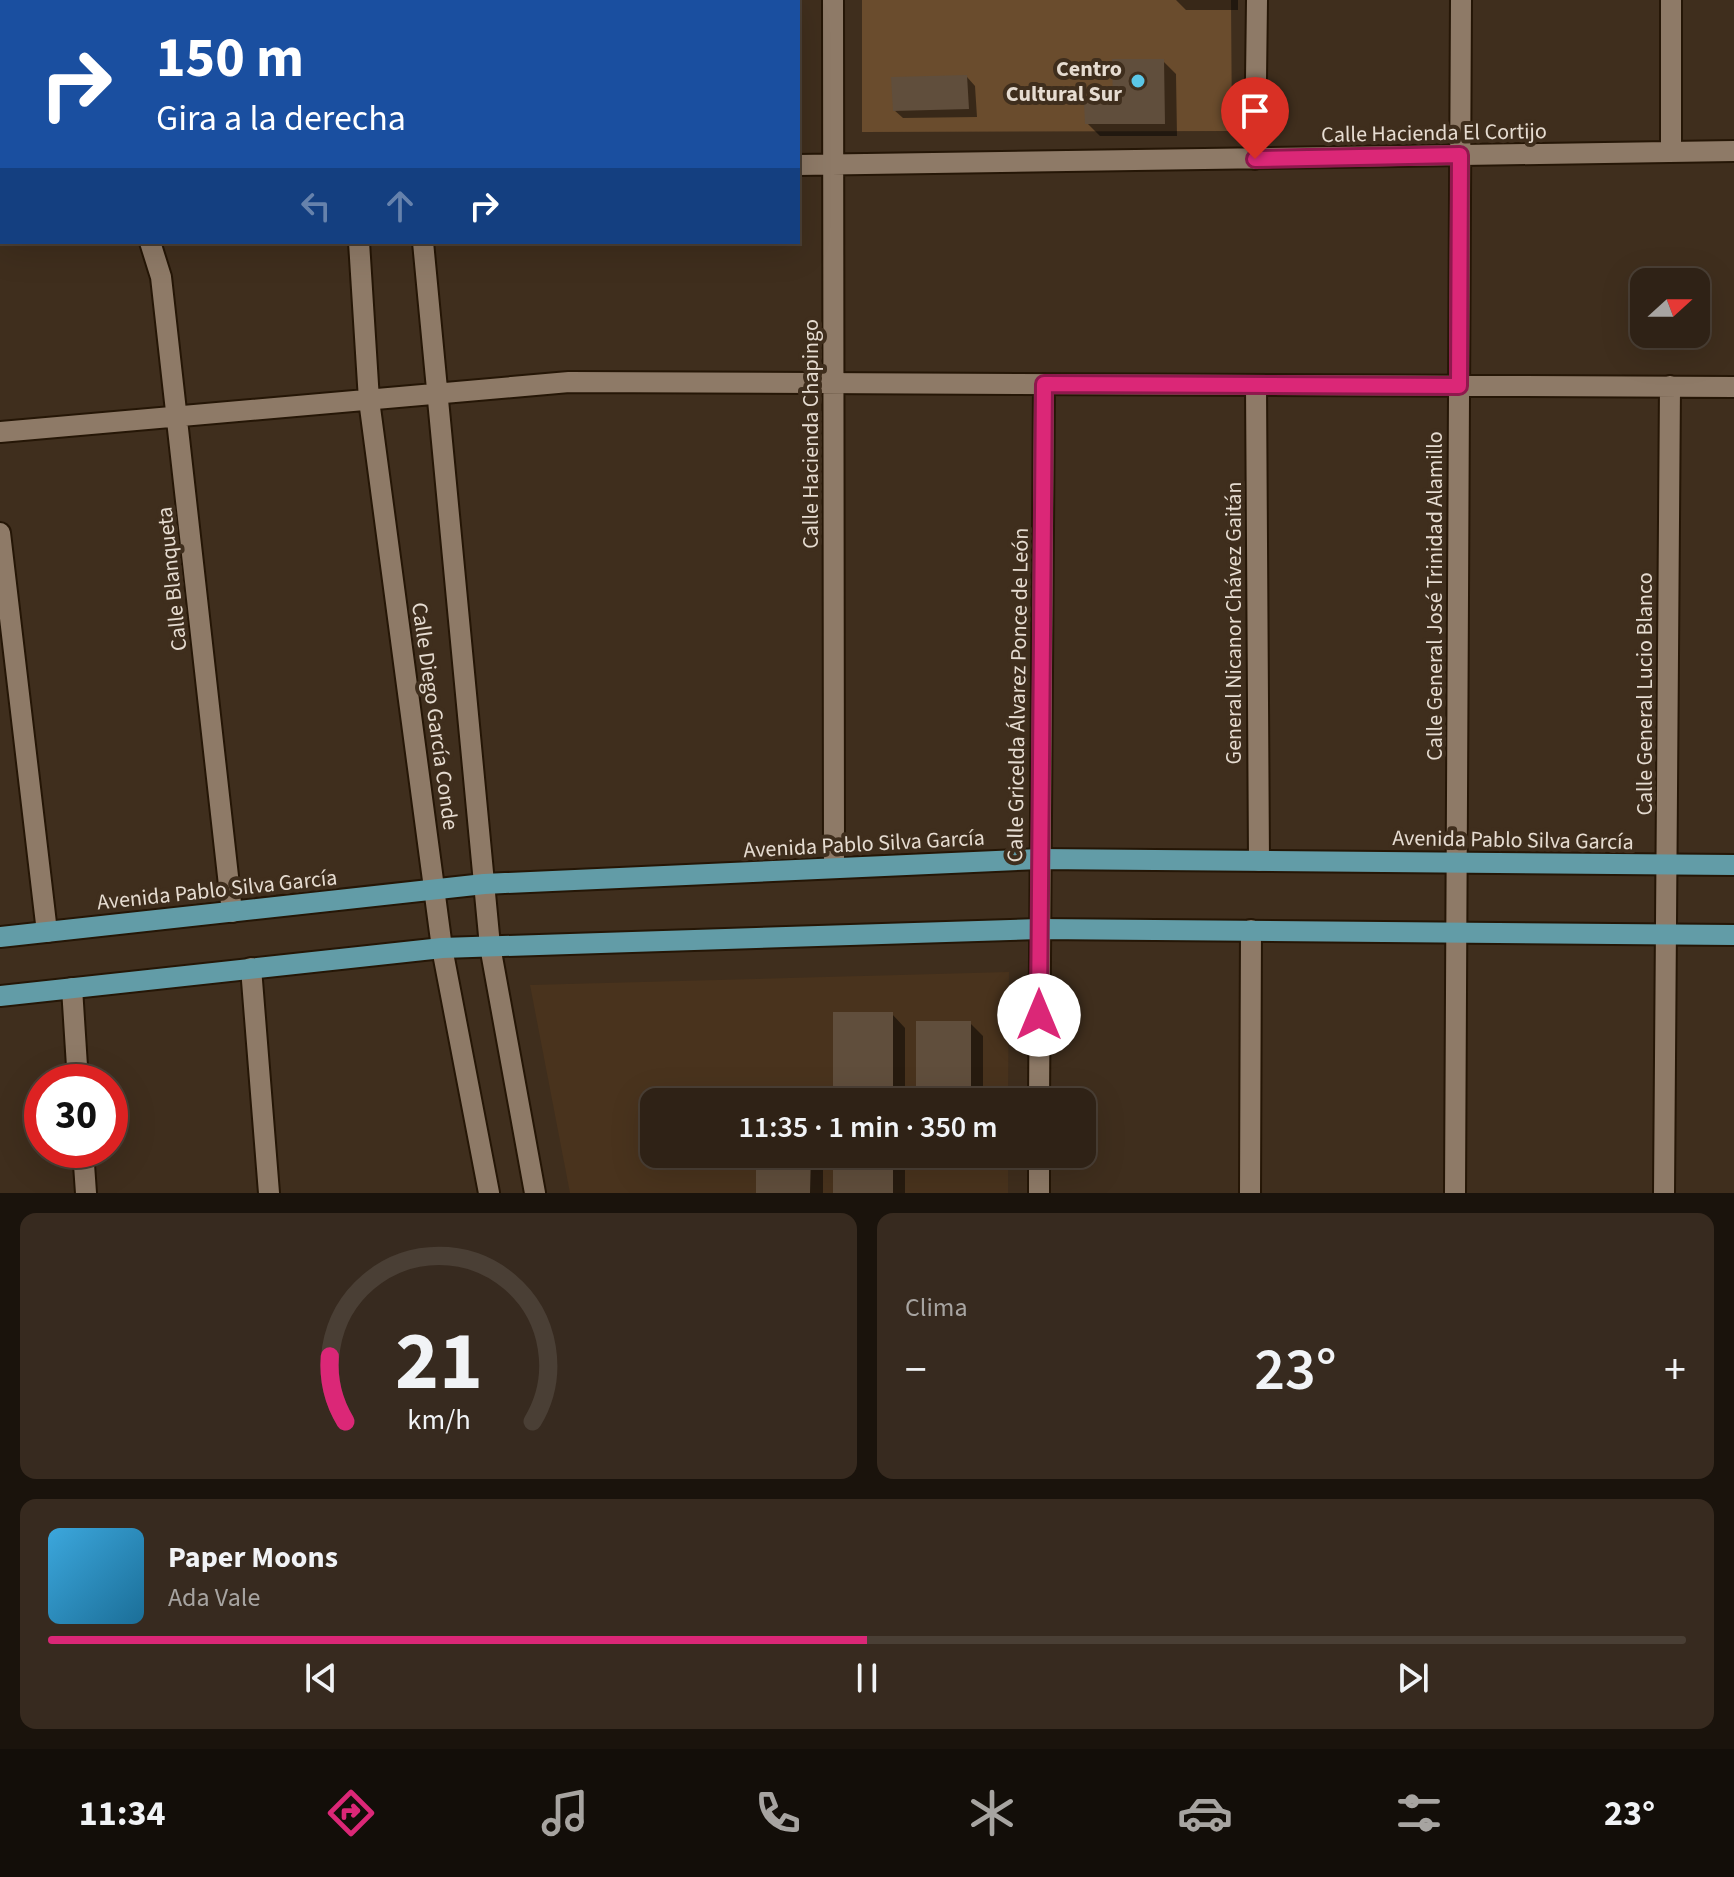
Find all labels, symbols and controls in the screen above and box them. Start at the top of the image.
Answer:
text: 150 m [156,19,304,98]
icon: right [24,32,128,136]
place label: Centro Cultural Sur [1006,53,1122,110]
marker: Centro Cultural Sur [1129,72,1147,90]
pin [1221,77,1289,159]
icon: arrive [1233,89,1277,133]
text: Gira a la derecha [156,93,406,144]
street label: Calle Hacienda El Cortijo [1321,115,1547,151]
icon: left [294,184,338,228]
icon: ahead [378,184,422,228]
icon: right [462,184,506,228]
north arrow [1630,268,1710,348]
map controls [1630,268,1710,348]
street label: Calle Hacienda Chapingo [795,319,827,549]
street label: Calle General José Trinidad Alamillo [1419,431,1451,761]
street label: General Nicanor Chávez Gaitán [1218,482,1250,764]
street label: Calle Blanqueta [149,505,195,653]
street label: Calle Gricelda Álvarez Ponce de León [999,527,1037,863]
street label: Calle General Lucio Blanco [1629,572,1661,816]
street label: Calle Diego García Conde [403,600,467,832]
street label: Avenida Pablo Silva García [743,822,985,866]
street label: Avenida Pablo Silva García [1392,822,1634,858]
street label: Avenida Pablo Silva García [95,861,339,919]
position arrow [997,973,1081,1057]
speed limit sign: 30 [24,1064,128,1168]
text: 11:35 · 1 min · 350 m [738,1106,998,1149]
text: Clima [905,1289,968,1326]
text: 21 [395,1303,482,1421]
text: 23° [1254,1328,1337,1413]
text: − [905,1339,927,1402]
text: + [1664,1339,1686,1402]
text: km/h [407,1400,470,1440]
text: Paper Moons [168,1536,338,1579]
text: Ada Vale [168,1579,260,1616]
icon: previous [299,1656,343,1700]
icon: pause [845,1656,889,1700]
icon: next [1391,1656,1435,1700]
icon: directions [323,1785,379,1841]
icon: music [537,1785,593,1841]
icon: phone [750,1785,806,1841]
icon: climate [964,1785,1020,1841]
icon: car [1177,1785,1233,1841]
icon: filters [1391,1785,1447,1841]
text: 11:34 [79,1788,166,1839]
text: 23° [1604,1788,1655,1839]

